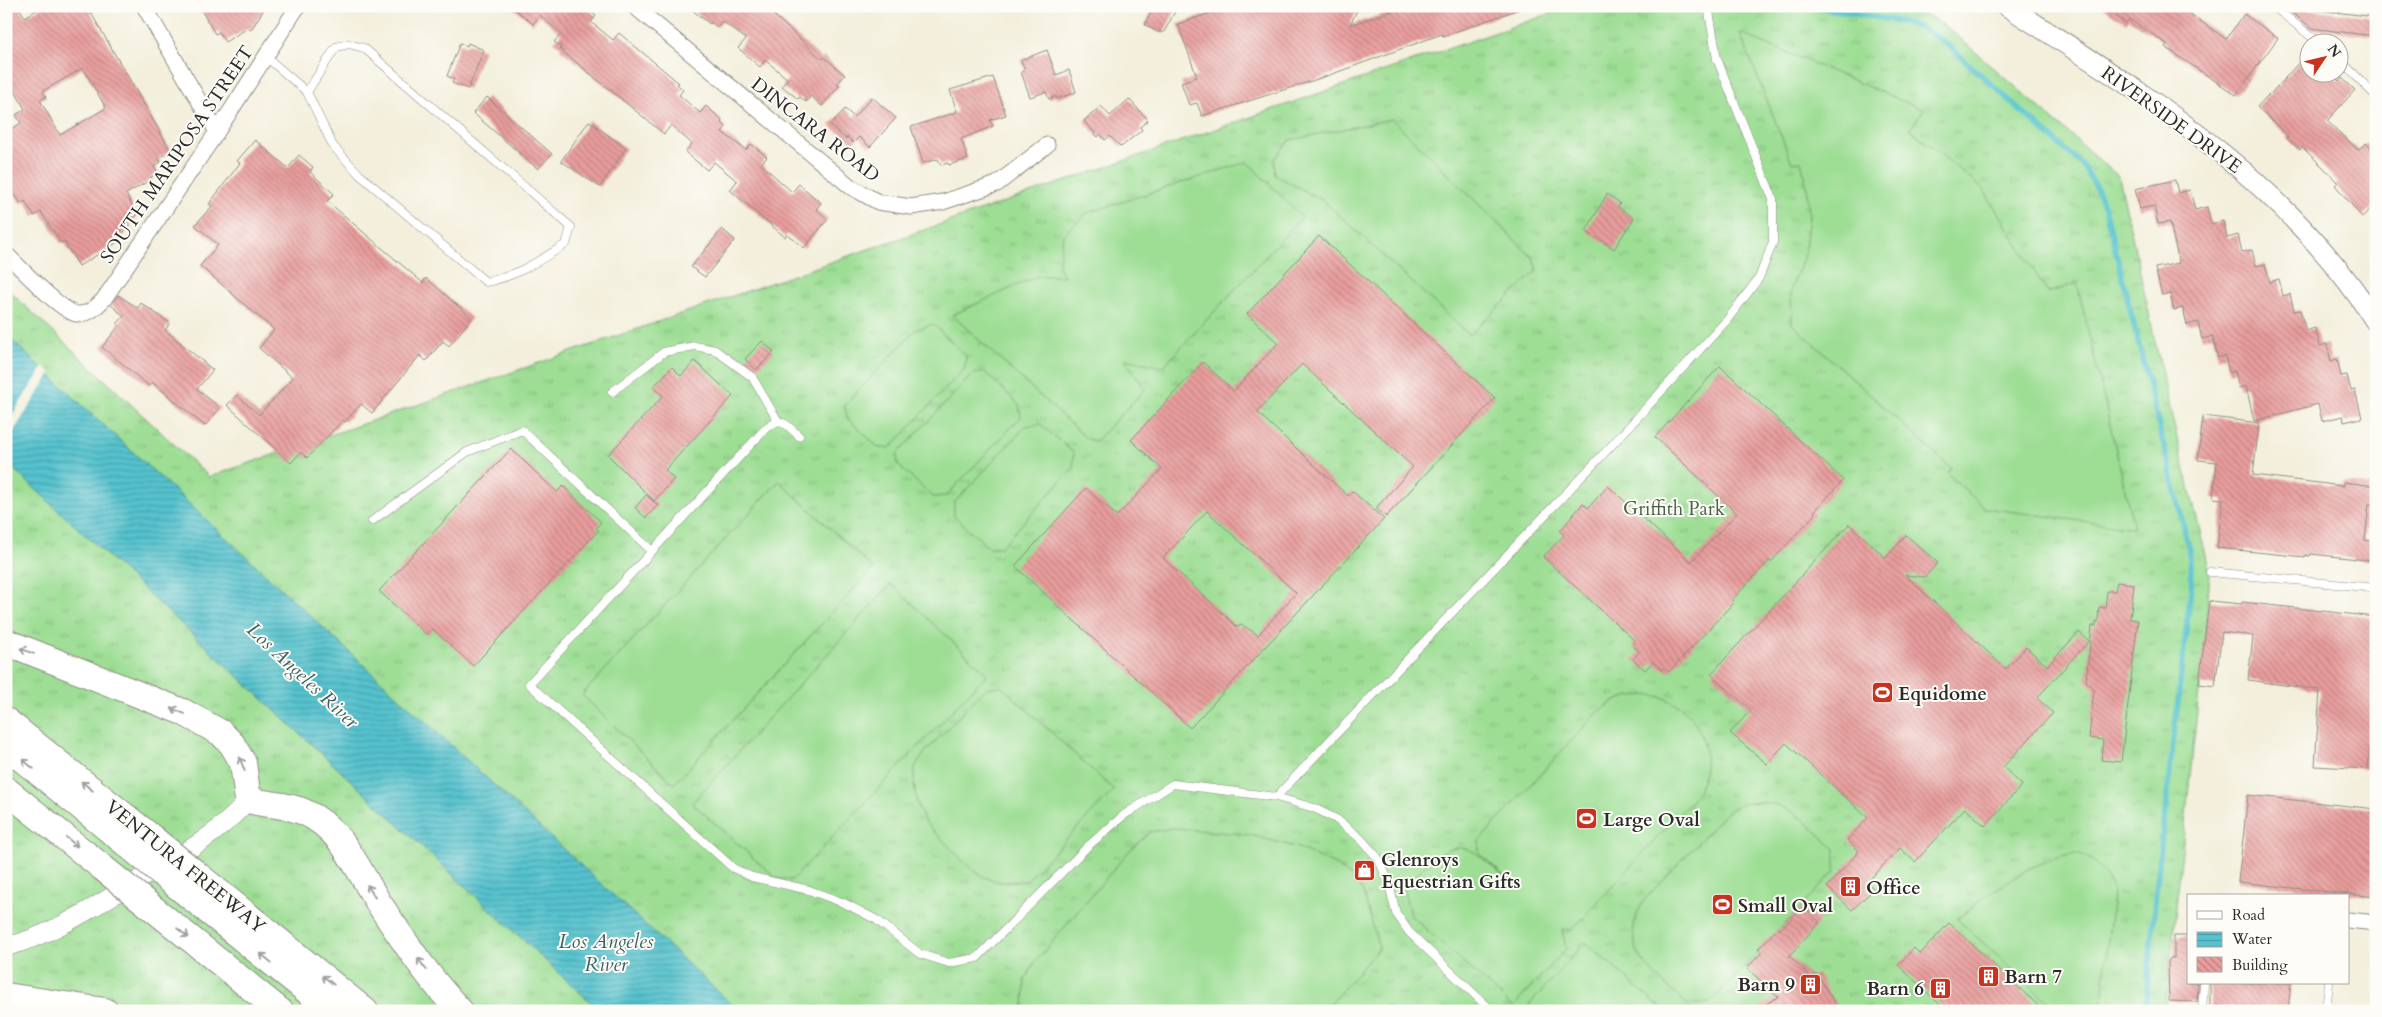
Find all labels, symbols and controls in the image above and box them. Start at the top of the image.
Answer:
north arrow [2300,32,2350,82]
text: N [2323,40,2346,61]
street label: SOUTH MARIPOSA STREET [94,41,260,268]
street label: RIVERSIDE DRIVE [2096,60,2247,180]
street label: DINCARA ROAD [746,71,885,188]
park label: Griffith Park [1623,496,1726,522]
water label: Los Angeles River [241,616,366,735]
one-way arrow [20,646,35,655]
sports icon: Equidome [1870,681,1894,705]
place label: Equidome [1898,681,1987,707]
one-way arrow [171,705,186,715]
one-way arrow [237,757,246,772]
one-way arrow [22,758,35,769]
one-way arrow [81,781,94,792]
street label: VENTURA FREEWAY [100,794,272,940]
sports icon: Large Oval [1575,807,1599,831]
place label: Large Oval [1603,807,1700,833]
one-way arrow [65,837,78,848]
place label: Glenroys Equestrian Gifts [1381,847,1520,895]
shop icon: Glenroys Equestrian Gifts [1353,858,1377,882]
building icon: Office [1838,875,1862,899]
place label: Office [1866,875,1921,901]
one-way arrow [366,884,376,898]
sports icon: Small Oval [1710,893,1734,917]
place label: Small Oval [1738,893,1834,919]
legend [2187,894,2350,984]
text: Road [2232,905,2265,925]
one-way arrow [176,927,189,938]
water label: Los Angeles River [558,928,654,978]
text: Water [2231,929,2273,949]
one-way arrow [260,953,273,964]
text: Building [2232,955,2288,975]
one-way arrow [416,958,427,971]
building icon: Barn 7 [1976,964,2000,988]
place label: Barn 7 [2004,964,2062,990]
place label: Barn 9 [1737,972,1795,998]
building icon: Barn 9 [1799,972,1823,996]
one-way arrow [321,975,334,986]
place label: Barn 6 [1866,976,1924,1002]
building icon: Barn 6 [1928,976,1952,1000]

